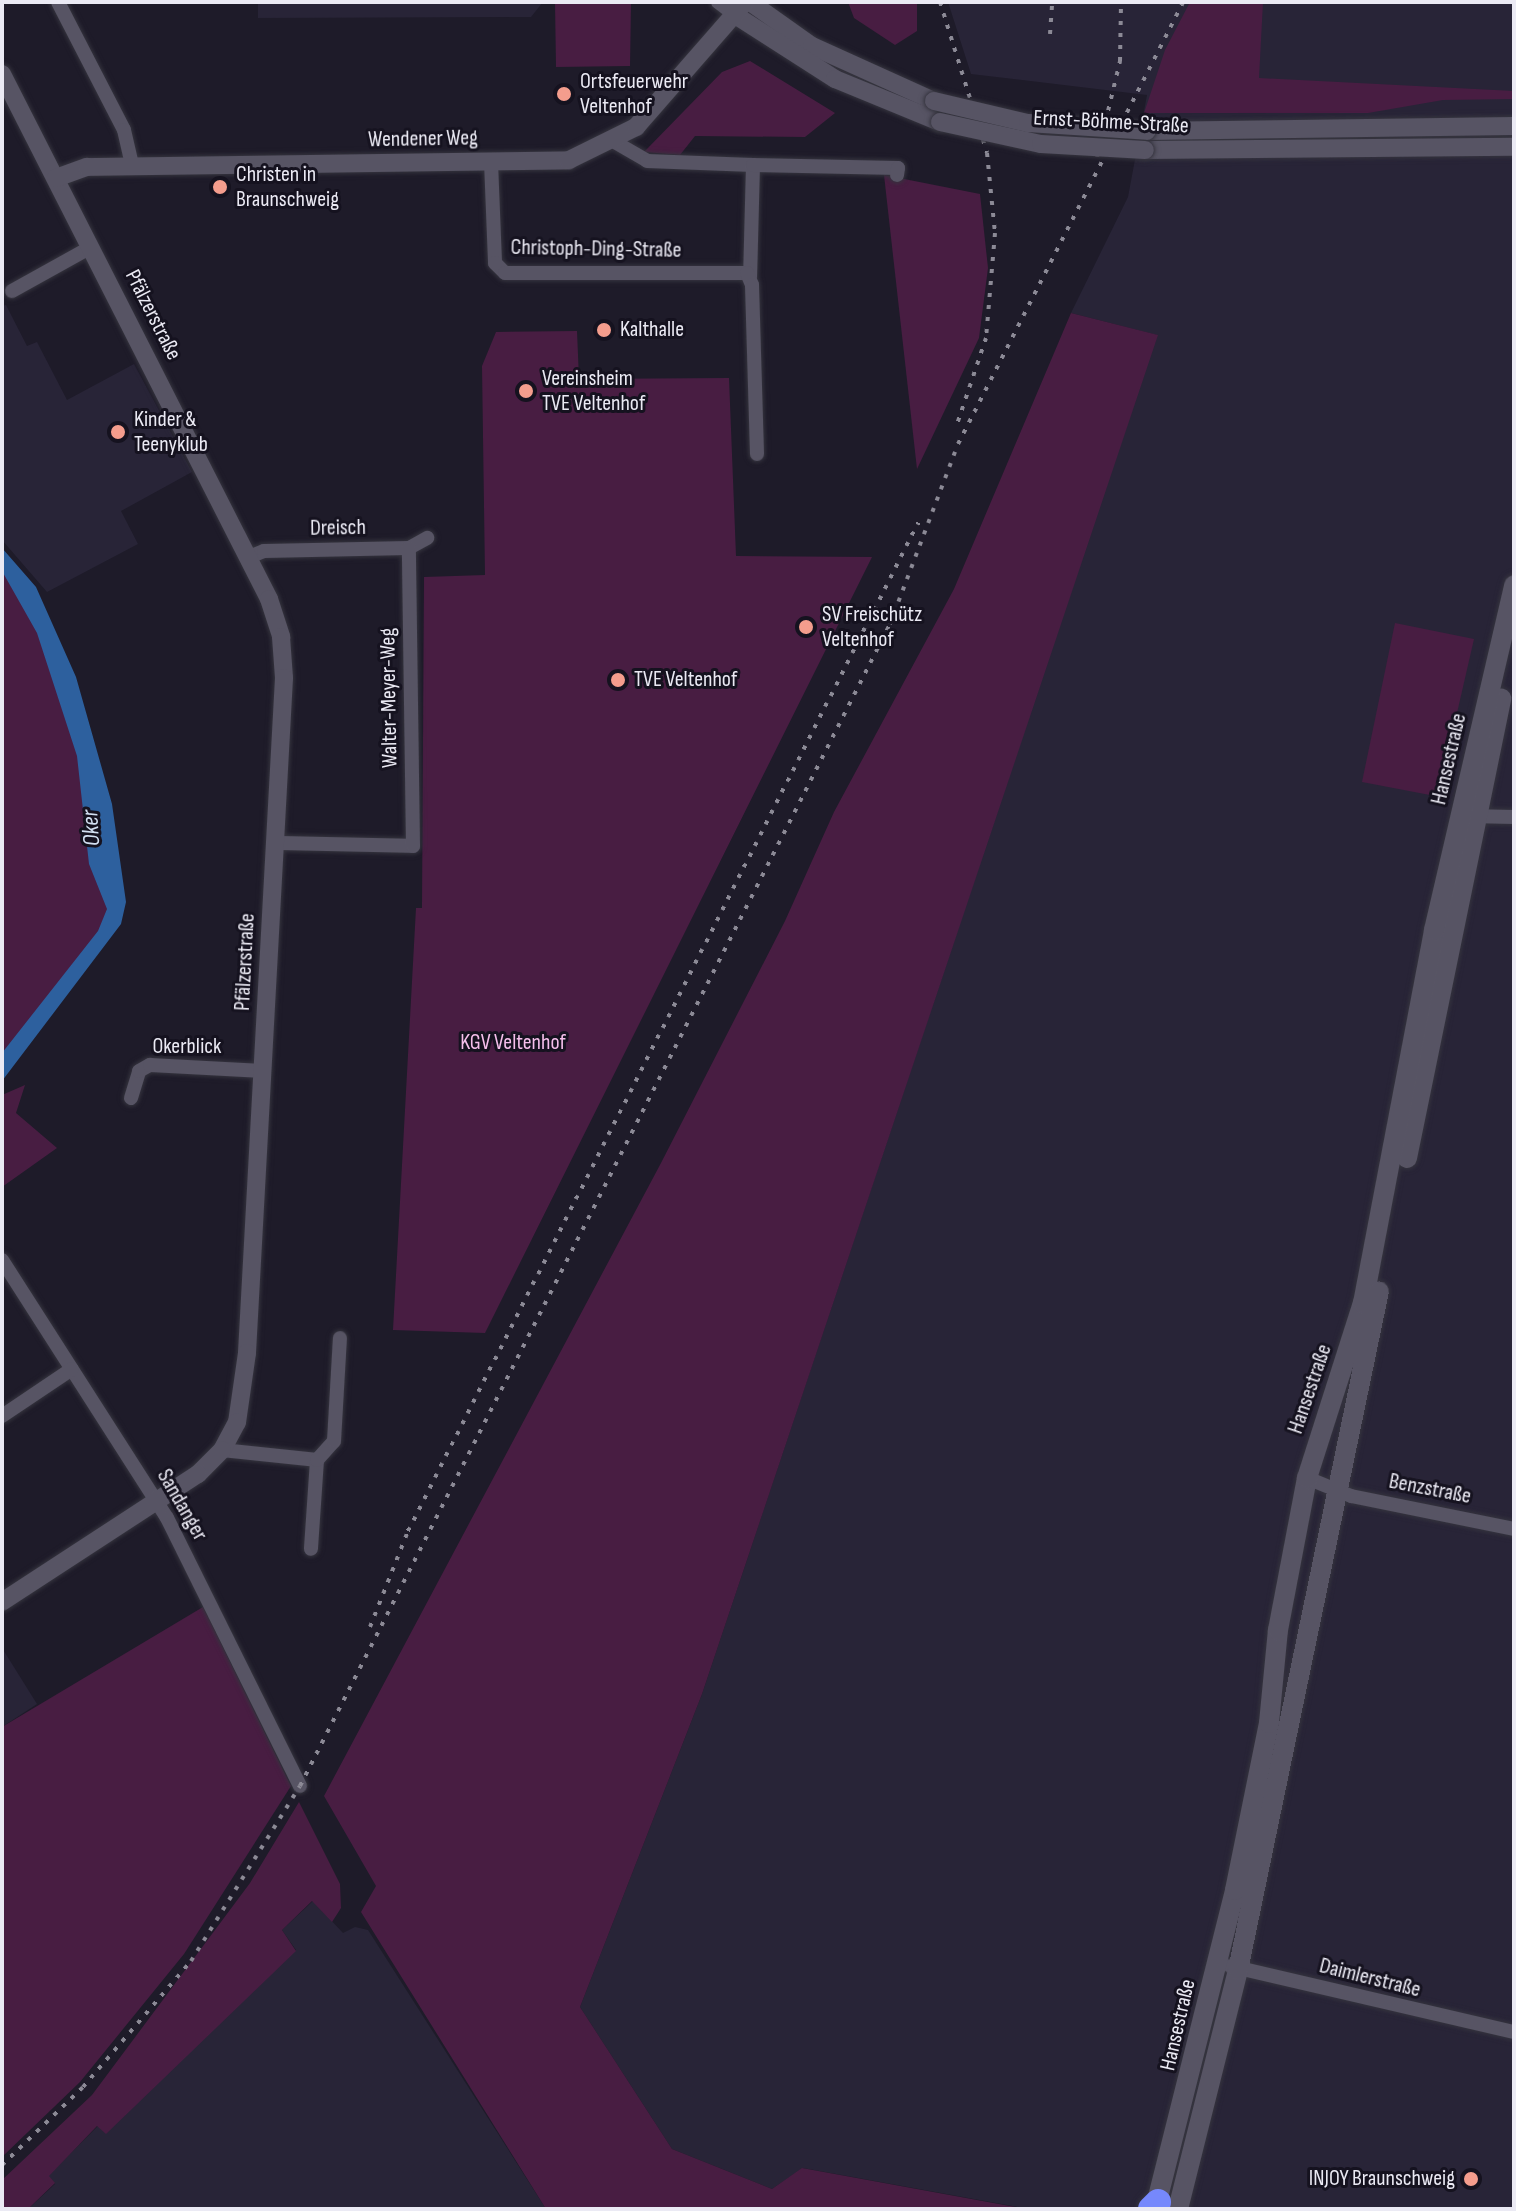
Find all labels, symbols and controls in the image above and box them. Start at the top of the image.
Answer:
place label: Ortsfeuerwehr Veltenhof [580,68,688,120]
marker: Ortsfeuerwehr Veltenhof [555,85,573,103]
street label: Ernst-Böhme-Straße [1033,105,1189,139]
street label: Wendener Weg [368,125,478,153]
place label: Christen in Braunschweig [236,161,339,212]
marker: Christen in Braunschweig [211,178,229,196]
street label: Christoph-Ding-Straße [510,234,682,264]
street label: Pfälzerstraße [119,265,187,365]
place label: Kalthalle [620,317,684,343]
marker: Kalthalle [595,321,613,339]
place label: Vereinsheim TVE Veltenhof [542,365,645,416]
marker: Vereinsheim TVE Veltenhof [517,382,535,400]
place label: Kinder & Teenyklub [134,406,208,458]
marker: Kinder & Teenyklub [109,423,127,441]
street label: Dreisch [310,514,366,542]
place label: SV Freischütz Veltenhof [822,601,922,652]
marker: SV Freischütz Veltenhof [797,618,815,636]
street label: Walter-Meyer-Weg [375,628,403,768]
place label: TVE Veltenhof [634,667,737,693]
marker: TVE Veltenhof [609,671,627,689]
street label: Hansestraße [1426,711,1472,807]
water label: Oker [76,809,106,847]
street label: Pfälzerstraße [229,913,261,1011]
park label: KGV Veltenhof [460,1030,566,1056]
street label: Okerblick [152,1034,222,1060]
street label: Hansestraße [1282,1341,1338,1437]
street label: Sandanger [151,1465,213,1545]
street label: Benzstraße [1387,1468,1473,1510]
street label: Daimlerstraße [1317,1953,1423,2003]
street label: Hansestraße [1155,1977,1201,2073]
place label: INJOY Braunschweig [1309,2166,1455,2192]
marker: INJOY Braunschweig [1462,2170,1480,2188]

